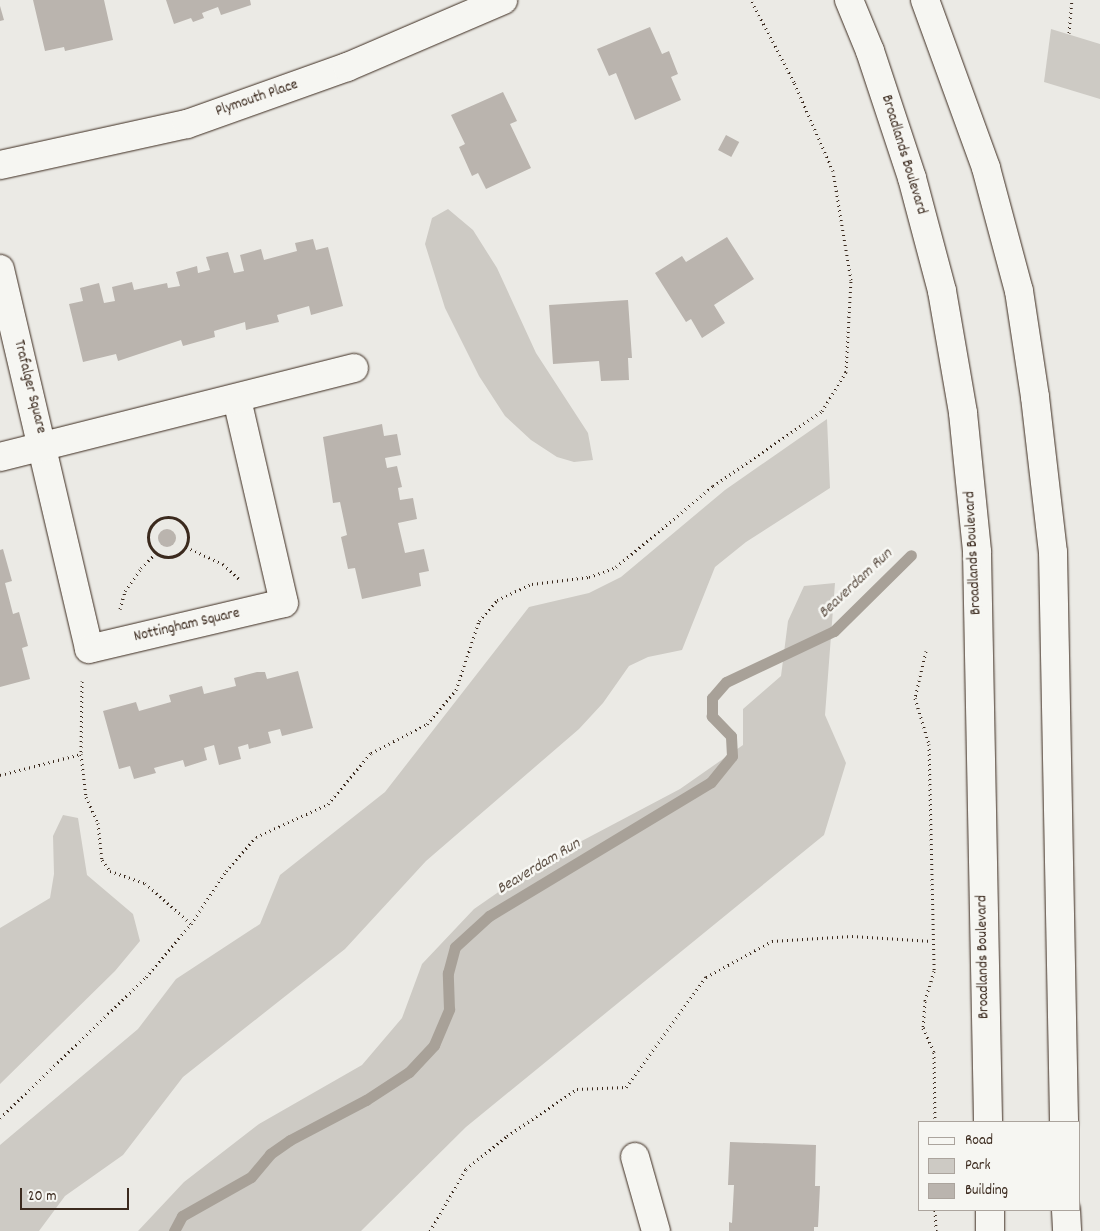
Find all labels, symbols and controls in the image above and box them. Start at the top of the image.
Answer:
street label: Plymouth Place [214,77,300,121]
street label: Broadlands Boulevard [876,93,930,217]
street label: Trafalger Square [9,338,49,436]
street label: Broadlands Boulevard [962,491,986,615]
water label: Beaverdam Run [815,545,897,623]
street label: Nottingham Square [132,605,242,647]
water label: Beaverdam Run [494,835,584,899]
street label: Broadlands Boulevard [974,895,994,1019]
legend [918,1121,1080,1211]
text: Road [965,1130,993,1152]
text: Park [965,1155,991,1177]
scale bar [22,1178,131,1210]
text: Building [965,1180,1008,1202]
text: 20 m [28,1186,56,1208]

